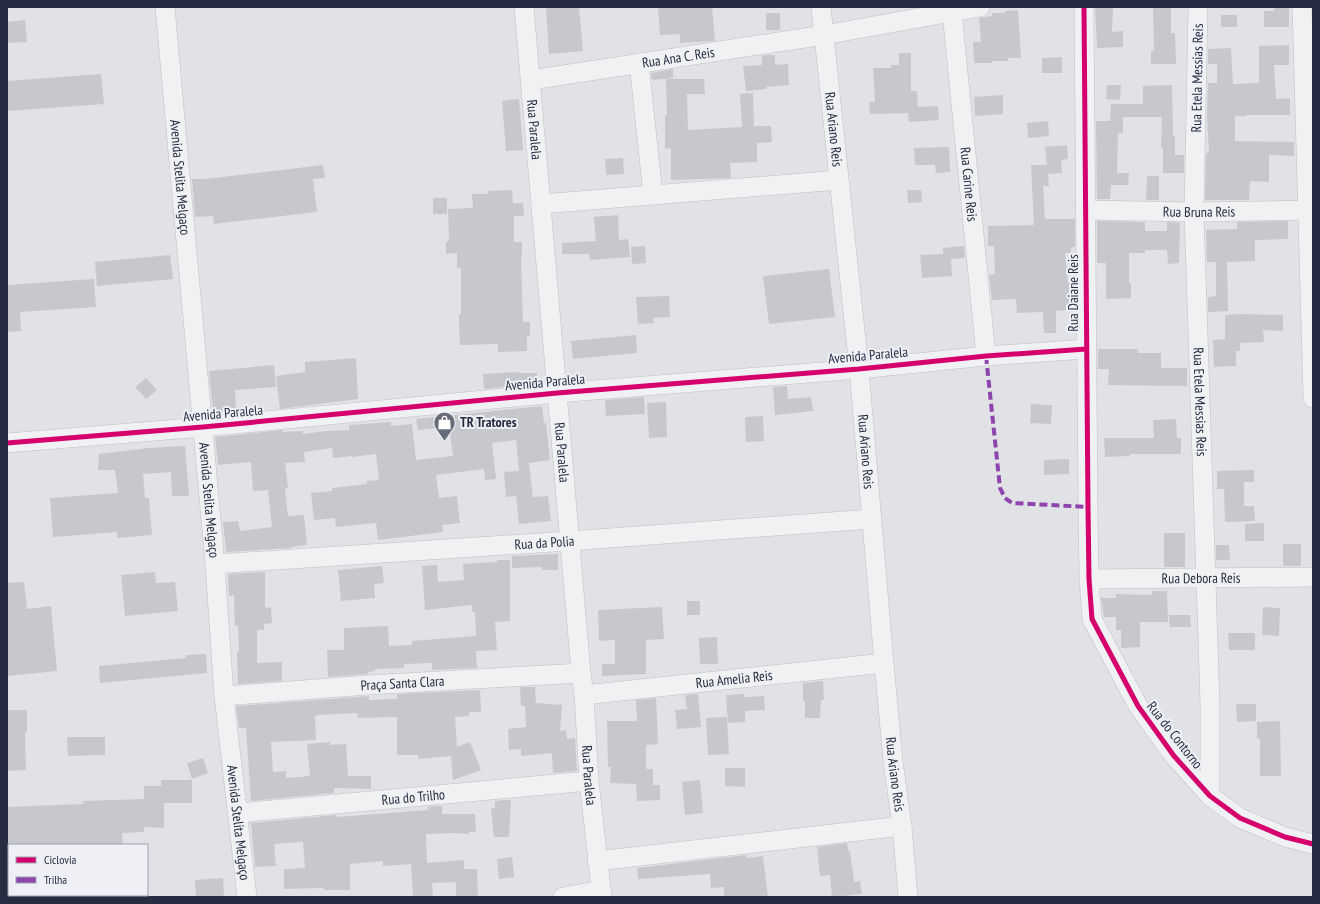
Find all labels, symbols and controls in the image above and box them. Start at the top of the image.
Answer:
street label: Rua Etela Messias Reis [1187,23,1207,133]
street label: Rua Ana C. Reis [641,43,716,72]
street label: Rua Ariano Reis [821,91,847,168]
street label: Rua Paralela [523,99,546,160]
street label: Avenida Stelita Melgaço [166,119,194,236]
street label: Rua Carine Reis [956,146,982,223]
street label: Rua Bruna Reis [1163,202,1236,221]
street label: Rua Daiane Reis [1064,254,1082,332]
street label: Avenida Paralela [827,343,909,367]
street label: Rua Etela Messias Reis [1189,347,1211,457]
street label: Avenida Paralela [504,370,586,394]
street label: Avenida Paralela [182,401,264,425]
shop icon: TR Tratores [432,409,458,442]
place label: TR Tratores [460,413,517,431]
street label: Rua Ariano Reis [854,414,878,490]
street label: Rua Paralela [551,422,574,483]
street label: Avenida Stelita Melgaço [195,441,223,559]
street label: Rua da Polia [514,532,575,554]
street label: Rua Debora Reis [1161,569,1241,587]
street label: Rua Amelia Reis [695,666,774,692]
street label: Praça Santa Clara [360,672,445,695]
street label: Rua do Contorno [1143,698,1207,772]
street label: Rua Ariano Reis [882,736,909,813]
street label: Rua Paralela [578,745,601,806]
street label: Avenida Stelita Melgaço [223,764,254,881]
street label: Rua do Trilho [381,785,446,809]
legend [8,844,148,896]
text: Ciclovia [44,852,76,867]
text: Trilha [44,872,67,887]

